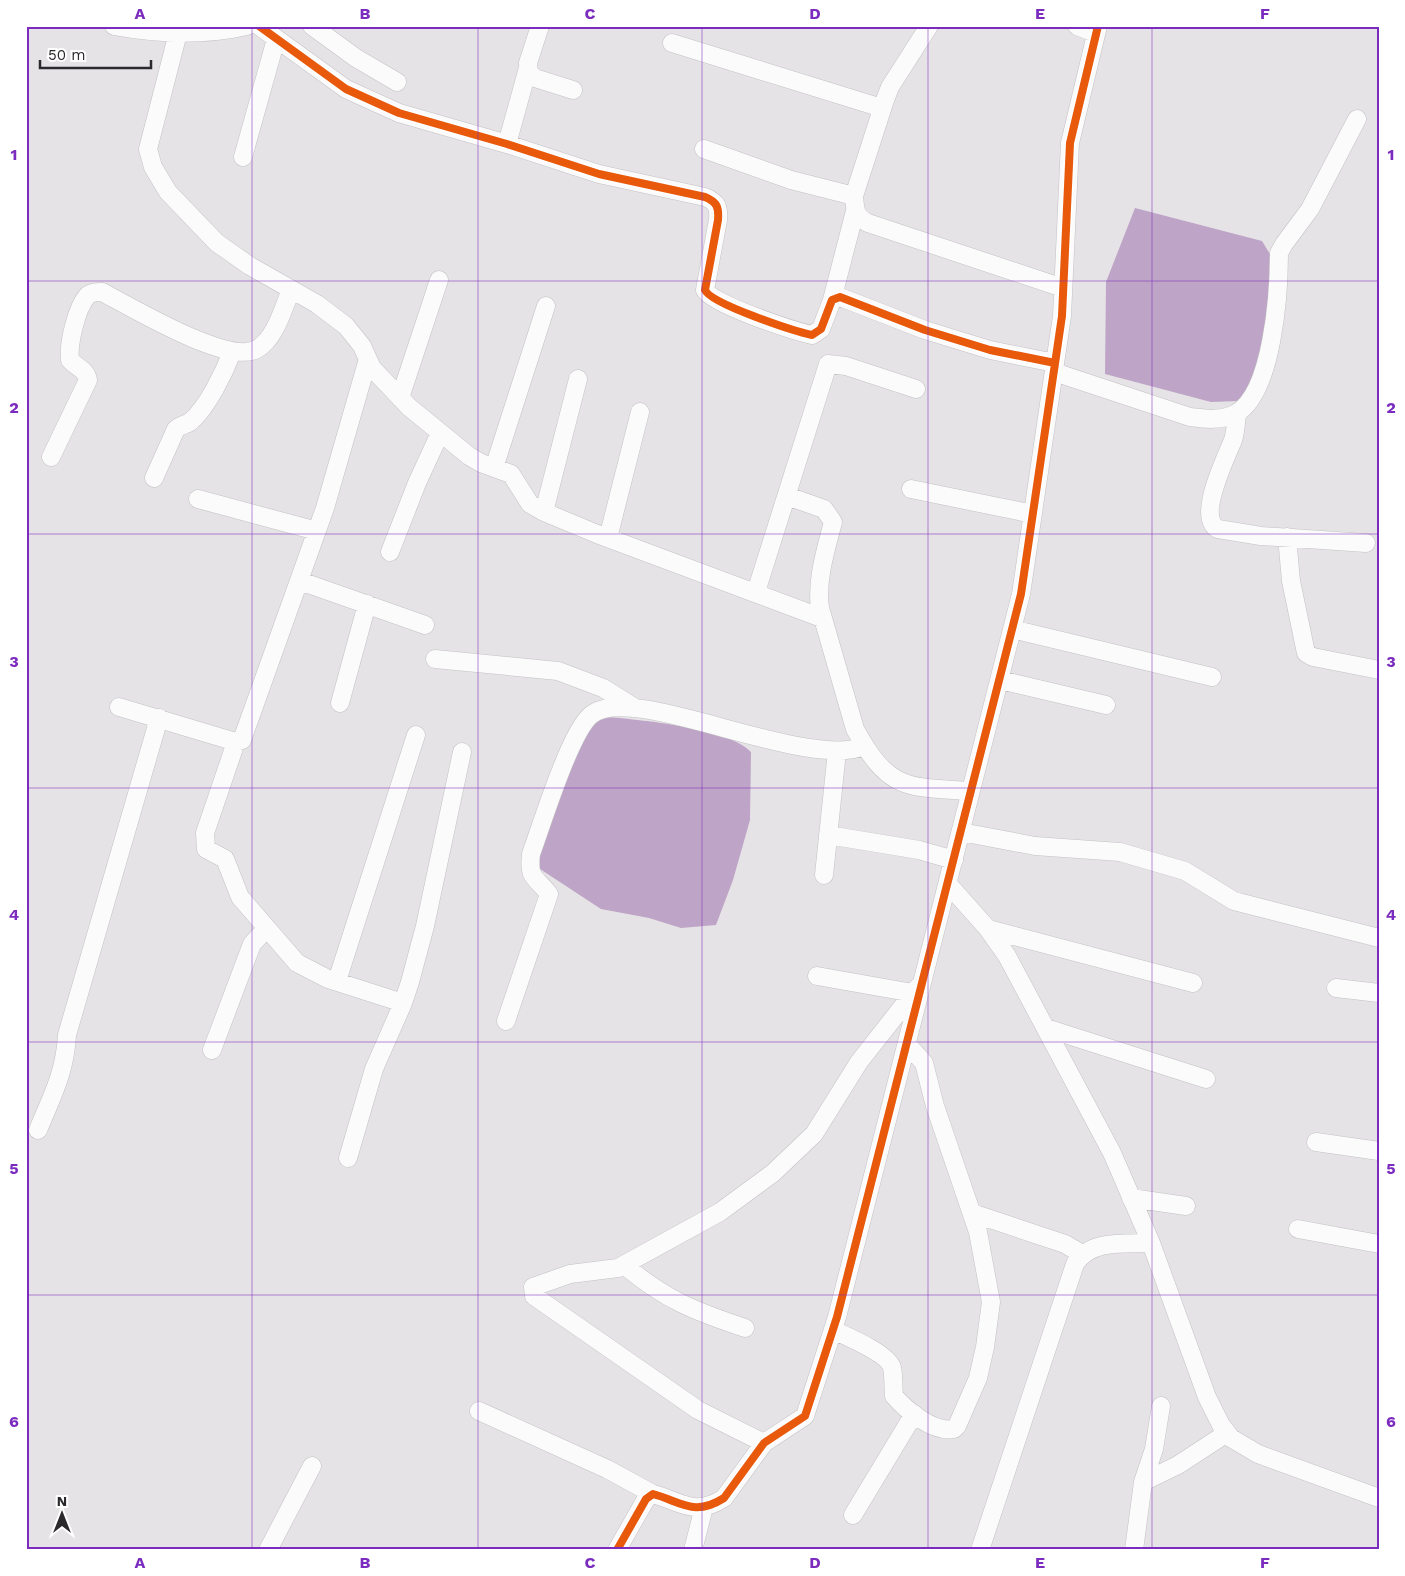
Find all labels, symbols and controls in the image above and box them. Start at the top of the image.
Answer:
text: A [135,4,146,23]
text: B [360,4,371,23]
text: C [585,4,596,23]
text: D [809,4,821,23]
text: E [1035,4,1045,23]
text: F [1260,4,1270,23]
scale bar [40,38,151,70]
text: 50 m [48,46,85,64]
text: 1 [11,145,17,164]
text: 1 [1388,145,1394,164]
text: 2 [9,398,19,417]
text: 2 [1386,398,1396,417]
text: 3 [9,652,19,671]
text: 3 [1386,652,1396,671]
text: 4 [9,905,19,924]
text: 4 [1386,905,1396,924]
text: 5 [9,1159,19,1178]
text: 5 [1386,1159,1396,1178]
text: 6 [9,1412,19,1431]
text: 6 [1386,1412,1396,1431]
north arrow [38,1488,88,1538]
text: N [57,1493,67,1509]
text: A [135,1553,146,1572]
text: B [360,1553,371,1572]
text: C [585,1553,596,1572]
text: D [809,1553,821,1572]
text: E [1035,1553,1045,1572]
text: F [1260,1553,1270,1572]

